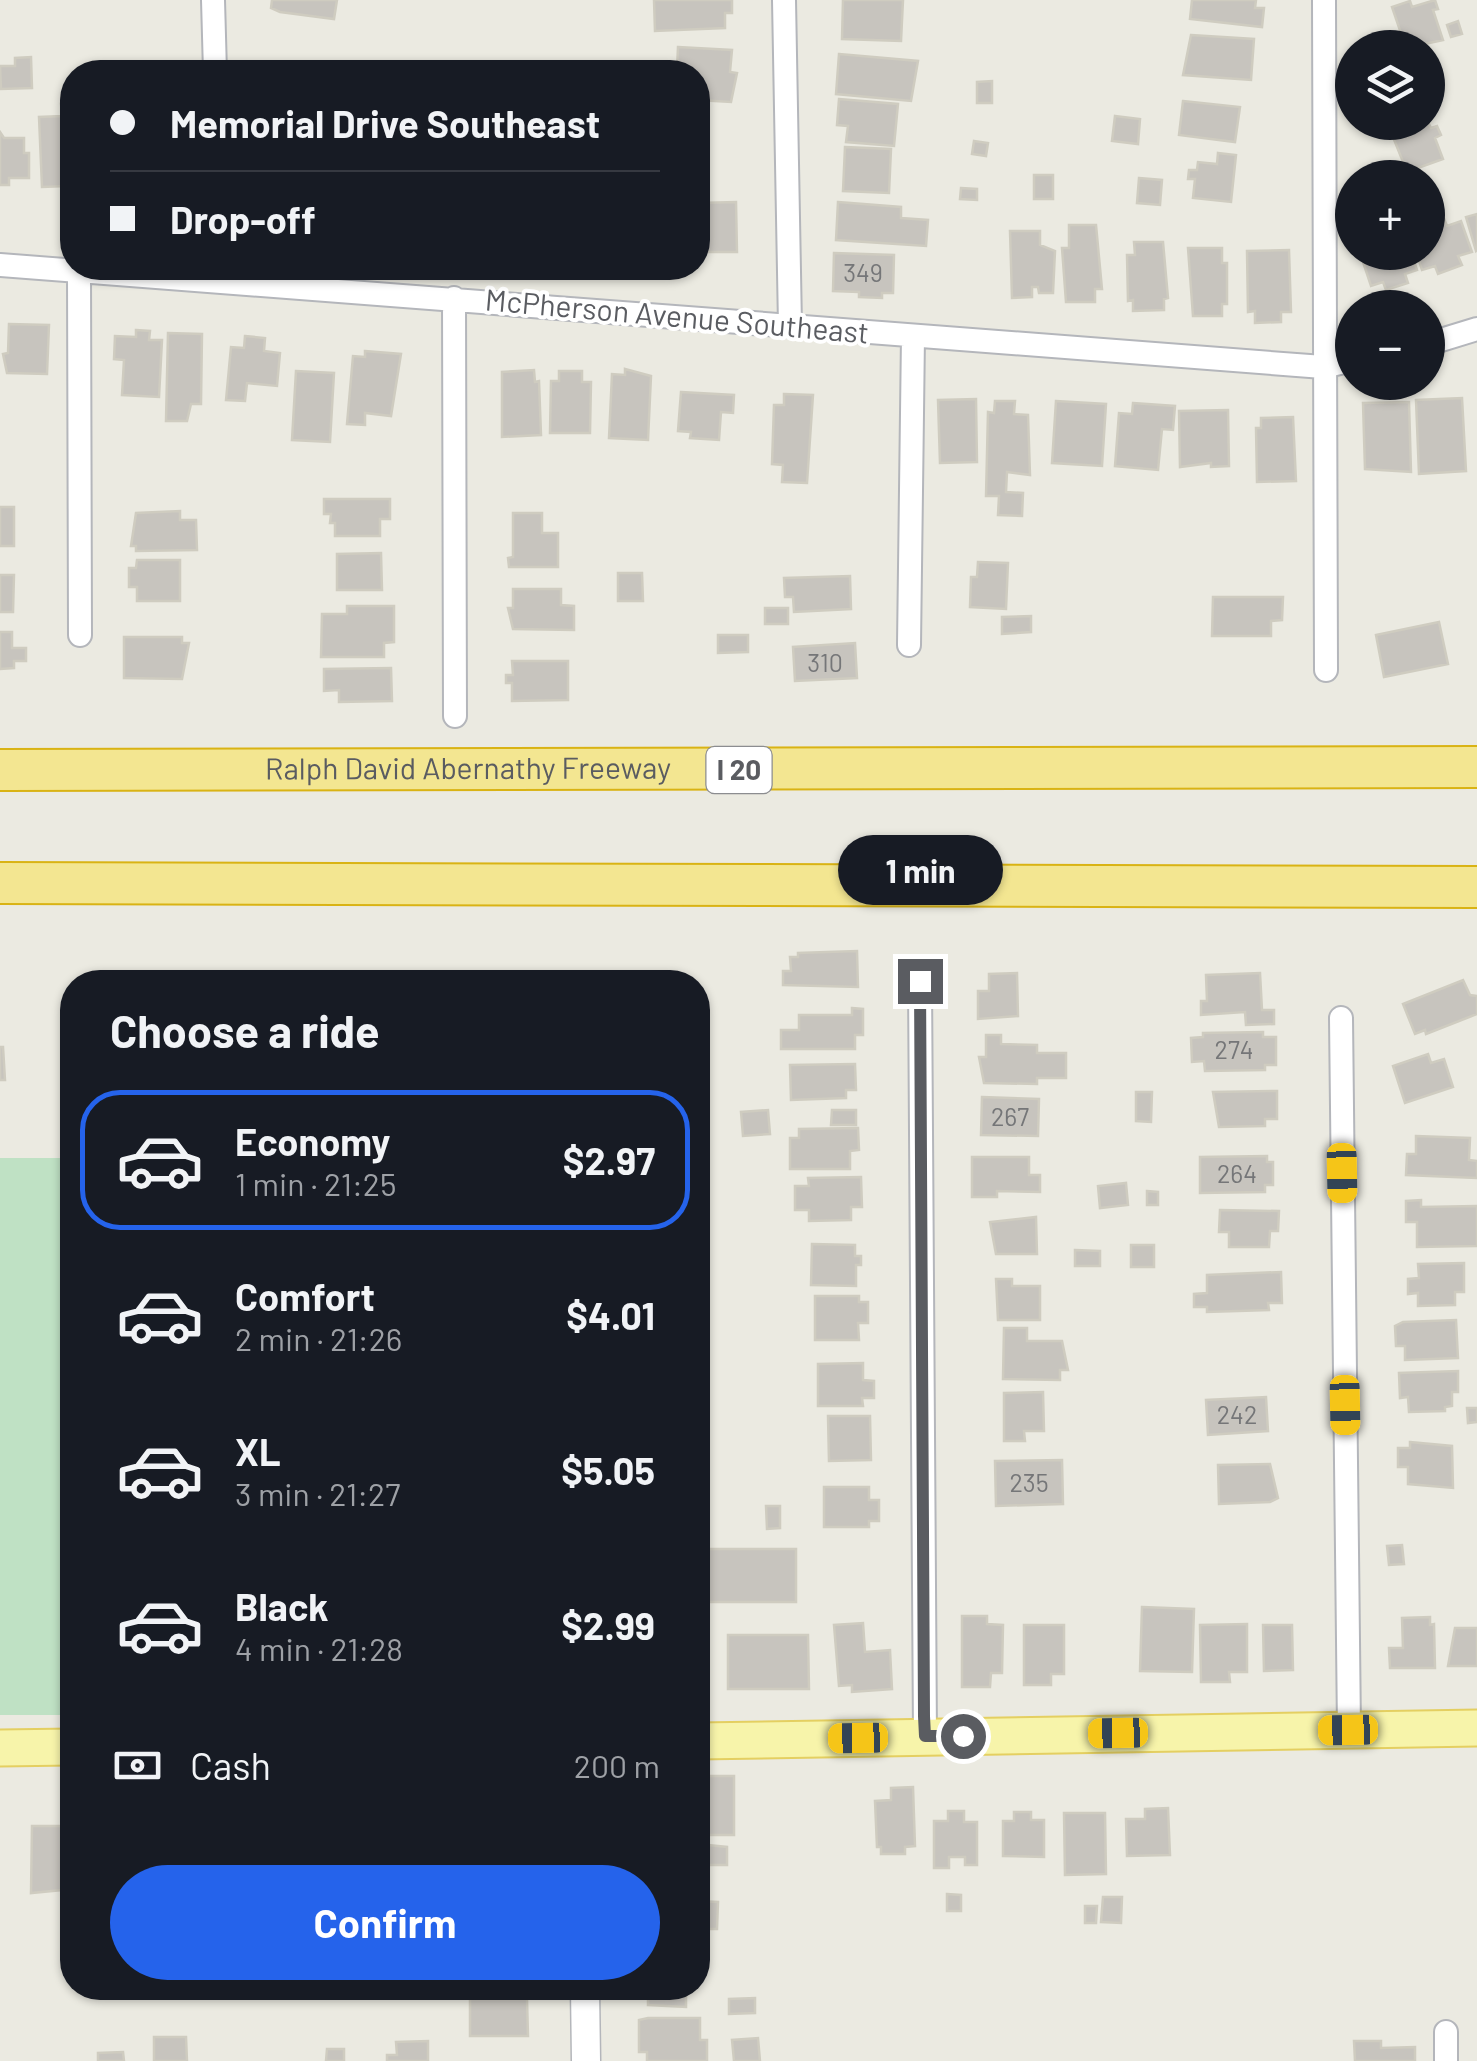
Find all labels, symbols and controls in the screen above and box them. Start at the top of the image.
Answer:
map controls [1335,30,1445,400]
button: layers [1335,30,1445,140]
text: Memorial Drive Southeast [170,100,600,146]
button: + [1335,160,1445,270]
text: Drop-off [170,196,316,242]
house number: 349 [843,257,883,287]
street label: McPherson Avenue Southeast [484,280,871,350]
button: − [1335,290,1445,400]
house number: 310 [807,647,843,677]
road number: I 20 [706,747,772,793]
street label: Ralph David Abernathy Freeway [265,749,671,785]
callout: 1 min [838,836,1002,906]
text: 1 min [885,851,956,889]
route end [898,959,943,1004]
text: Choose a ride [110,1003,380,1057]
house number: 274 [1214,1034,1254,1064]
house number: 267 [991,1101,1029,1131]
icon: car [115,1115,205,1205]
text: Economy [235,1118,390,1164]
text: $2.97 [563,1137,655,1183]
car [1326,1143,1358,1203]
house number: 264 [1217,1158,1257,1188]
text: 1 min · 21:25 [235,1164,396,1202]
icon: car [115,1270,205,1360]
text: Comfort [235,1273,375,1319]
text: $4.01 [566,1292,655,1338]
text: 2 min · 21:26 [235,1319,402,1357]
car [1329,1375,1361,1435]
house number: 242 [1217,1399,1257,1429]
icon: car [115,1425,205,1515]
text: XL [235,1428,281,1474]
text: $5.05 [561,1447,655,1493]
house number: 235 [1010,1467,1048,1497]
text: 3 min · 21:27 [235,1474,400,1512]
icon: car [115,1580,205,1670]
text: Black [235,1583,329,1629]
text: $2.99 [561,1602,655,1648]
text: 4 min · 21:28 [235,1629,403,1667]
route start [941,1714,986,1759]
car [1318,1714,1378,1746]
car [1088,1717,1148,1749]
car [828,1722,888,1754]
icon: cash [110,1738,165,1793]
text: Cash [190,1742,271,1788]
text: 200 m [574,1746,660,1784]
button: Confirm [110,1865,660,1980]

